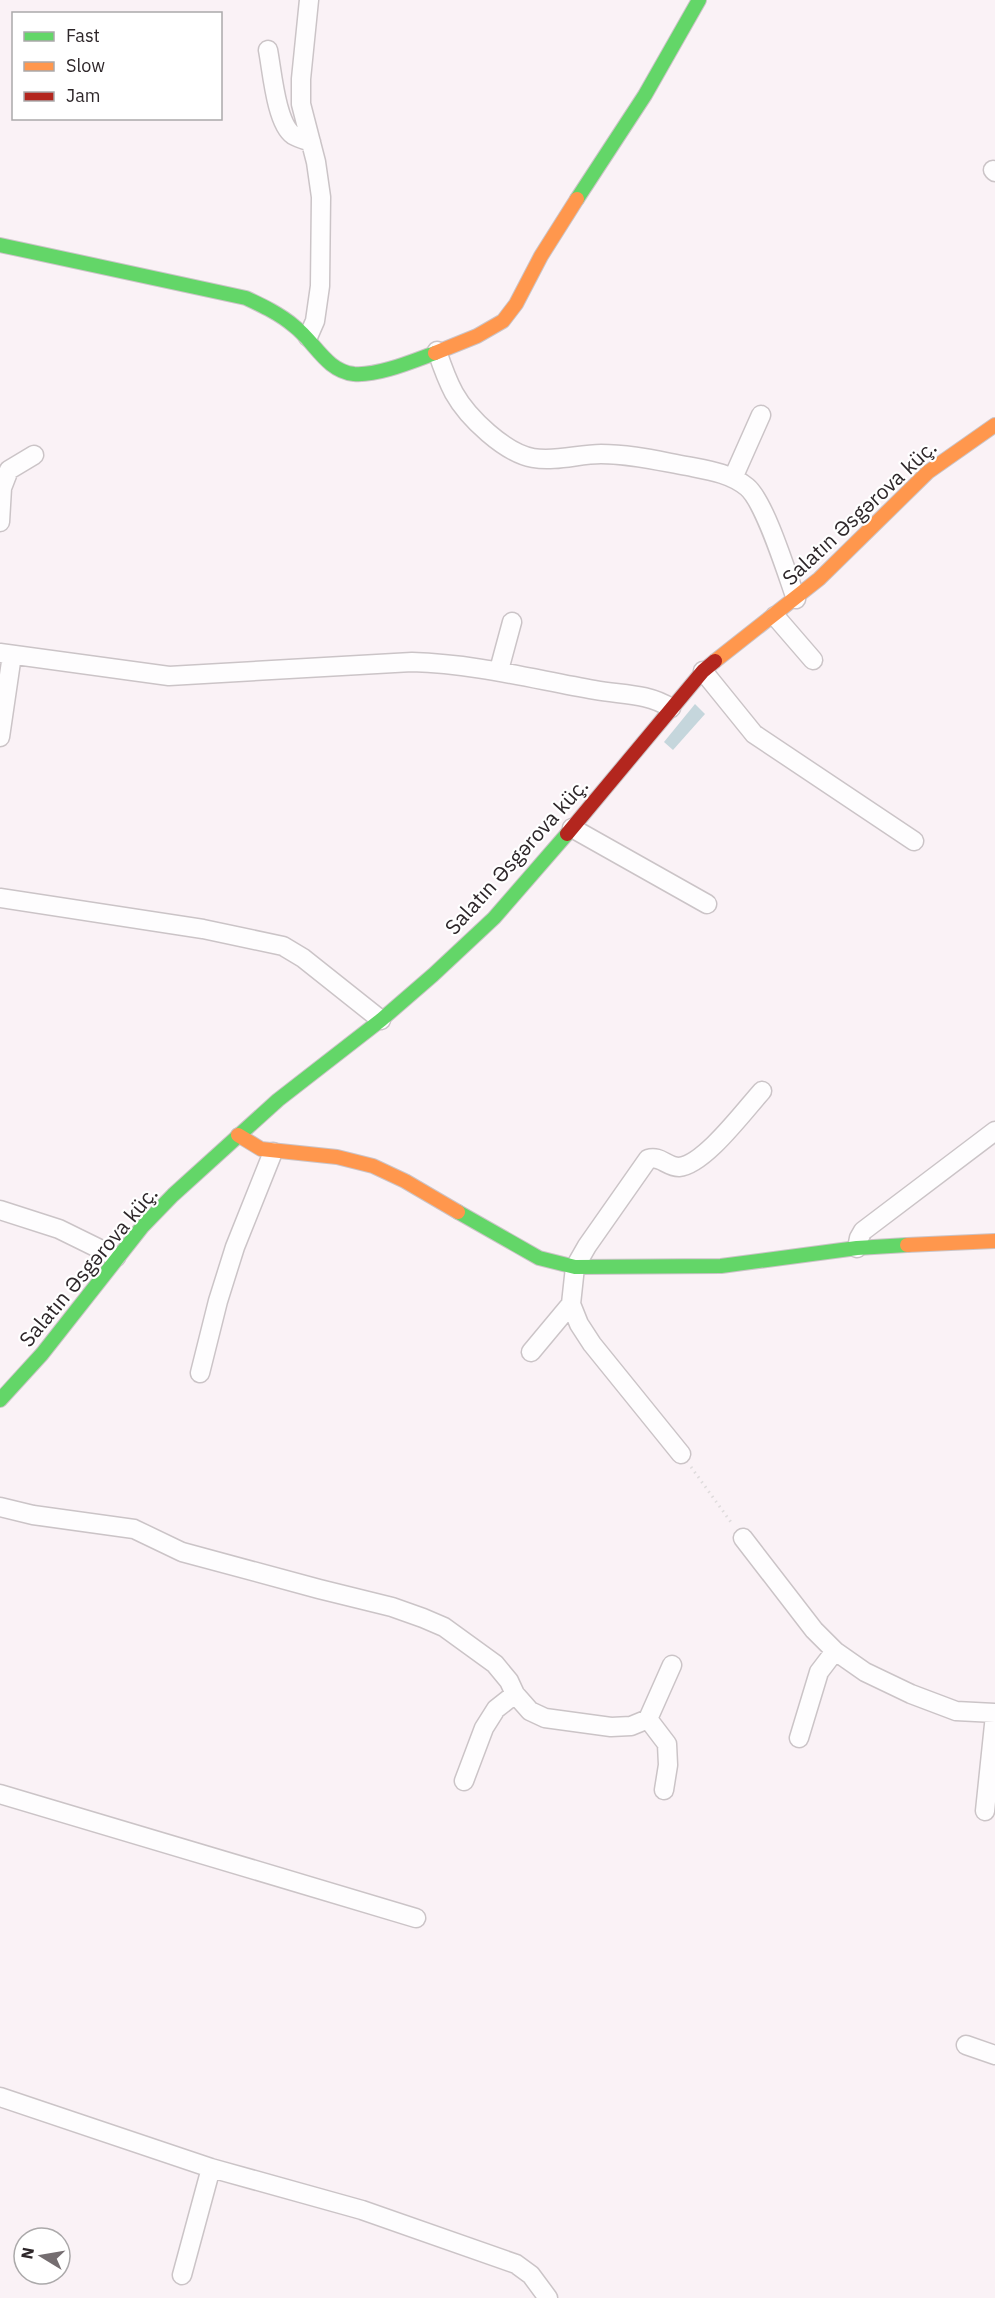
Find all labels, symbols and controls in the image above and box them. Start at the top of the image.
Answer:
legend [12,12,222,120]
text: Fast [66,24,100,47]
text: Slow [66,54,105,77]
text: Jam [66,84,101,107]
street label: Salatın Əsgərova küç. [776,433,942,591]
street label: Salatın Əsgərova küç. [438,772,594,940]
street label: Salatın Əsgərova küç. [12,1180,164,1352]
north arrow [12,2226,72,2286]
text: N [16,2246,38,2261]

